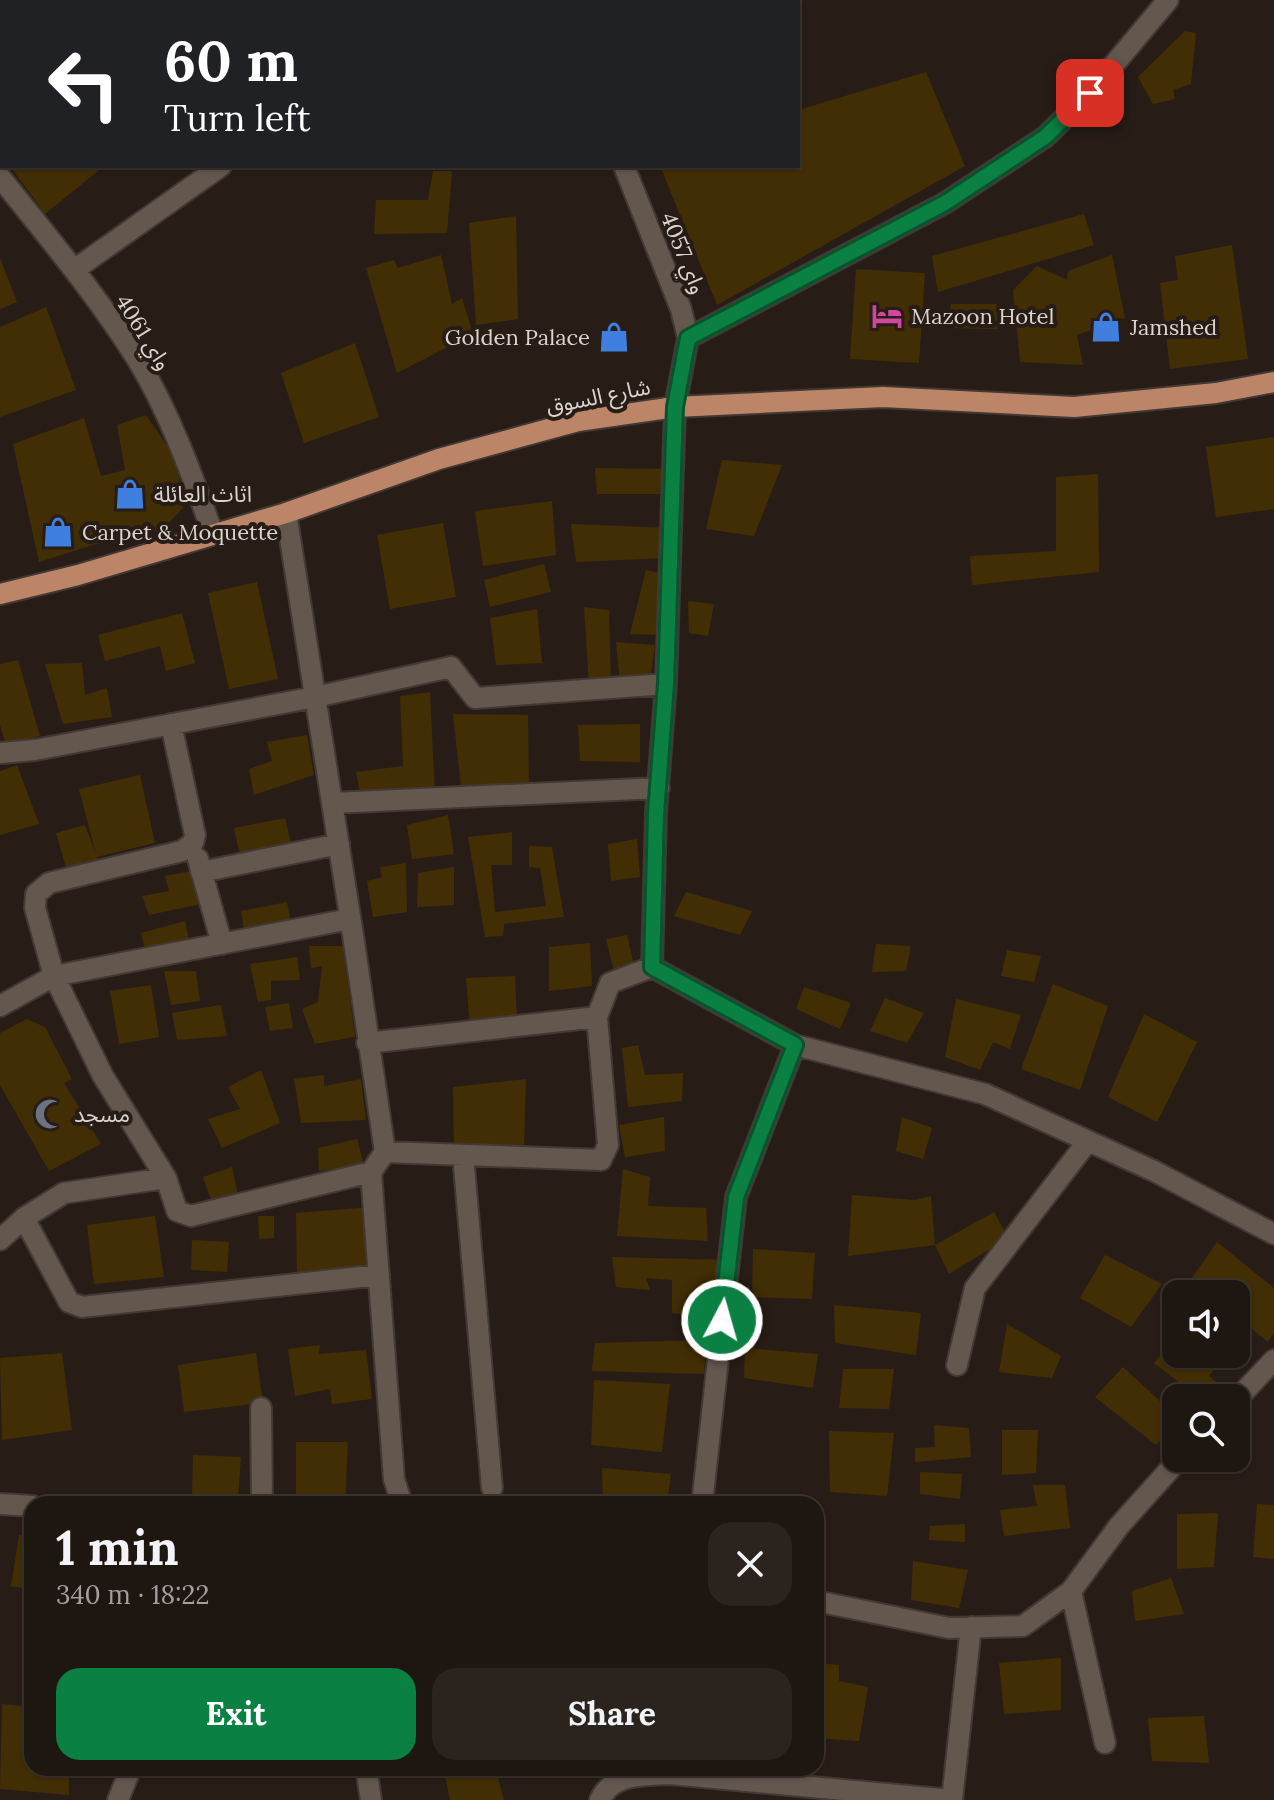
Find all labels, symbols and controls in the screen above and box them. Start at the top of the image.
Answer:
text: 60 m [164,25,298,96]
icon: left [32,32,136,136]
pin [1056,59,1124,127]
icon: arrive [1068,71,1112,115]
text: Turn left [164,95,311,141]
street label: واي 4057 [652,208,713,299]
street label: واي 4061 [107,289,178,377]
hotel icon: Mazoon Hotel [870,299,904,333]
place label: Mazoon Hotel [911,302,1055,330]
shop icon: Jamshed [1089,310,1123,344]
place label: Jamshed [1129,313,1217,341]
shop icon: Golden Palace [597,320,631,354]
place label: Golden Palace [445,323,590,351]
street label: شارع السوق [543,372,653,423]
shop icon: اثاث العائلة [113,477,147,511]
place label: اثاث العائلة [154,480,252,508]
shop icon: Carpet & Moquette [41,515,75,549]
place label: Carpet & Moquette [82,518,278,546]
mosque icon: مسجد [33,1097,67,1131]
place label: مسجد [74,1100,130,1128]
position arrow [680,1278,764,1362]
map controls [1162,1280,1250,1472]
button: sound [1162,1280,1250,1368]
button: search [1162,1384,1250,1472]
text: 1 min [56,1517,179,1578]
button: close [708,1522,792,1606]
text: 340 m · 18:22 [56,1578,209,1611]
button: Exit [56,1668,416,1760]
button: Share [432,1668,792,1760]

